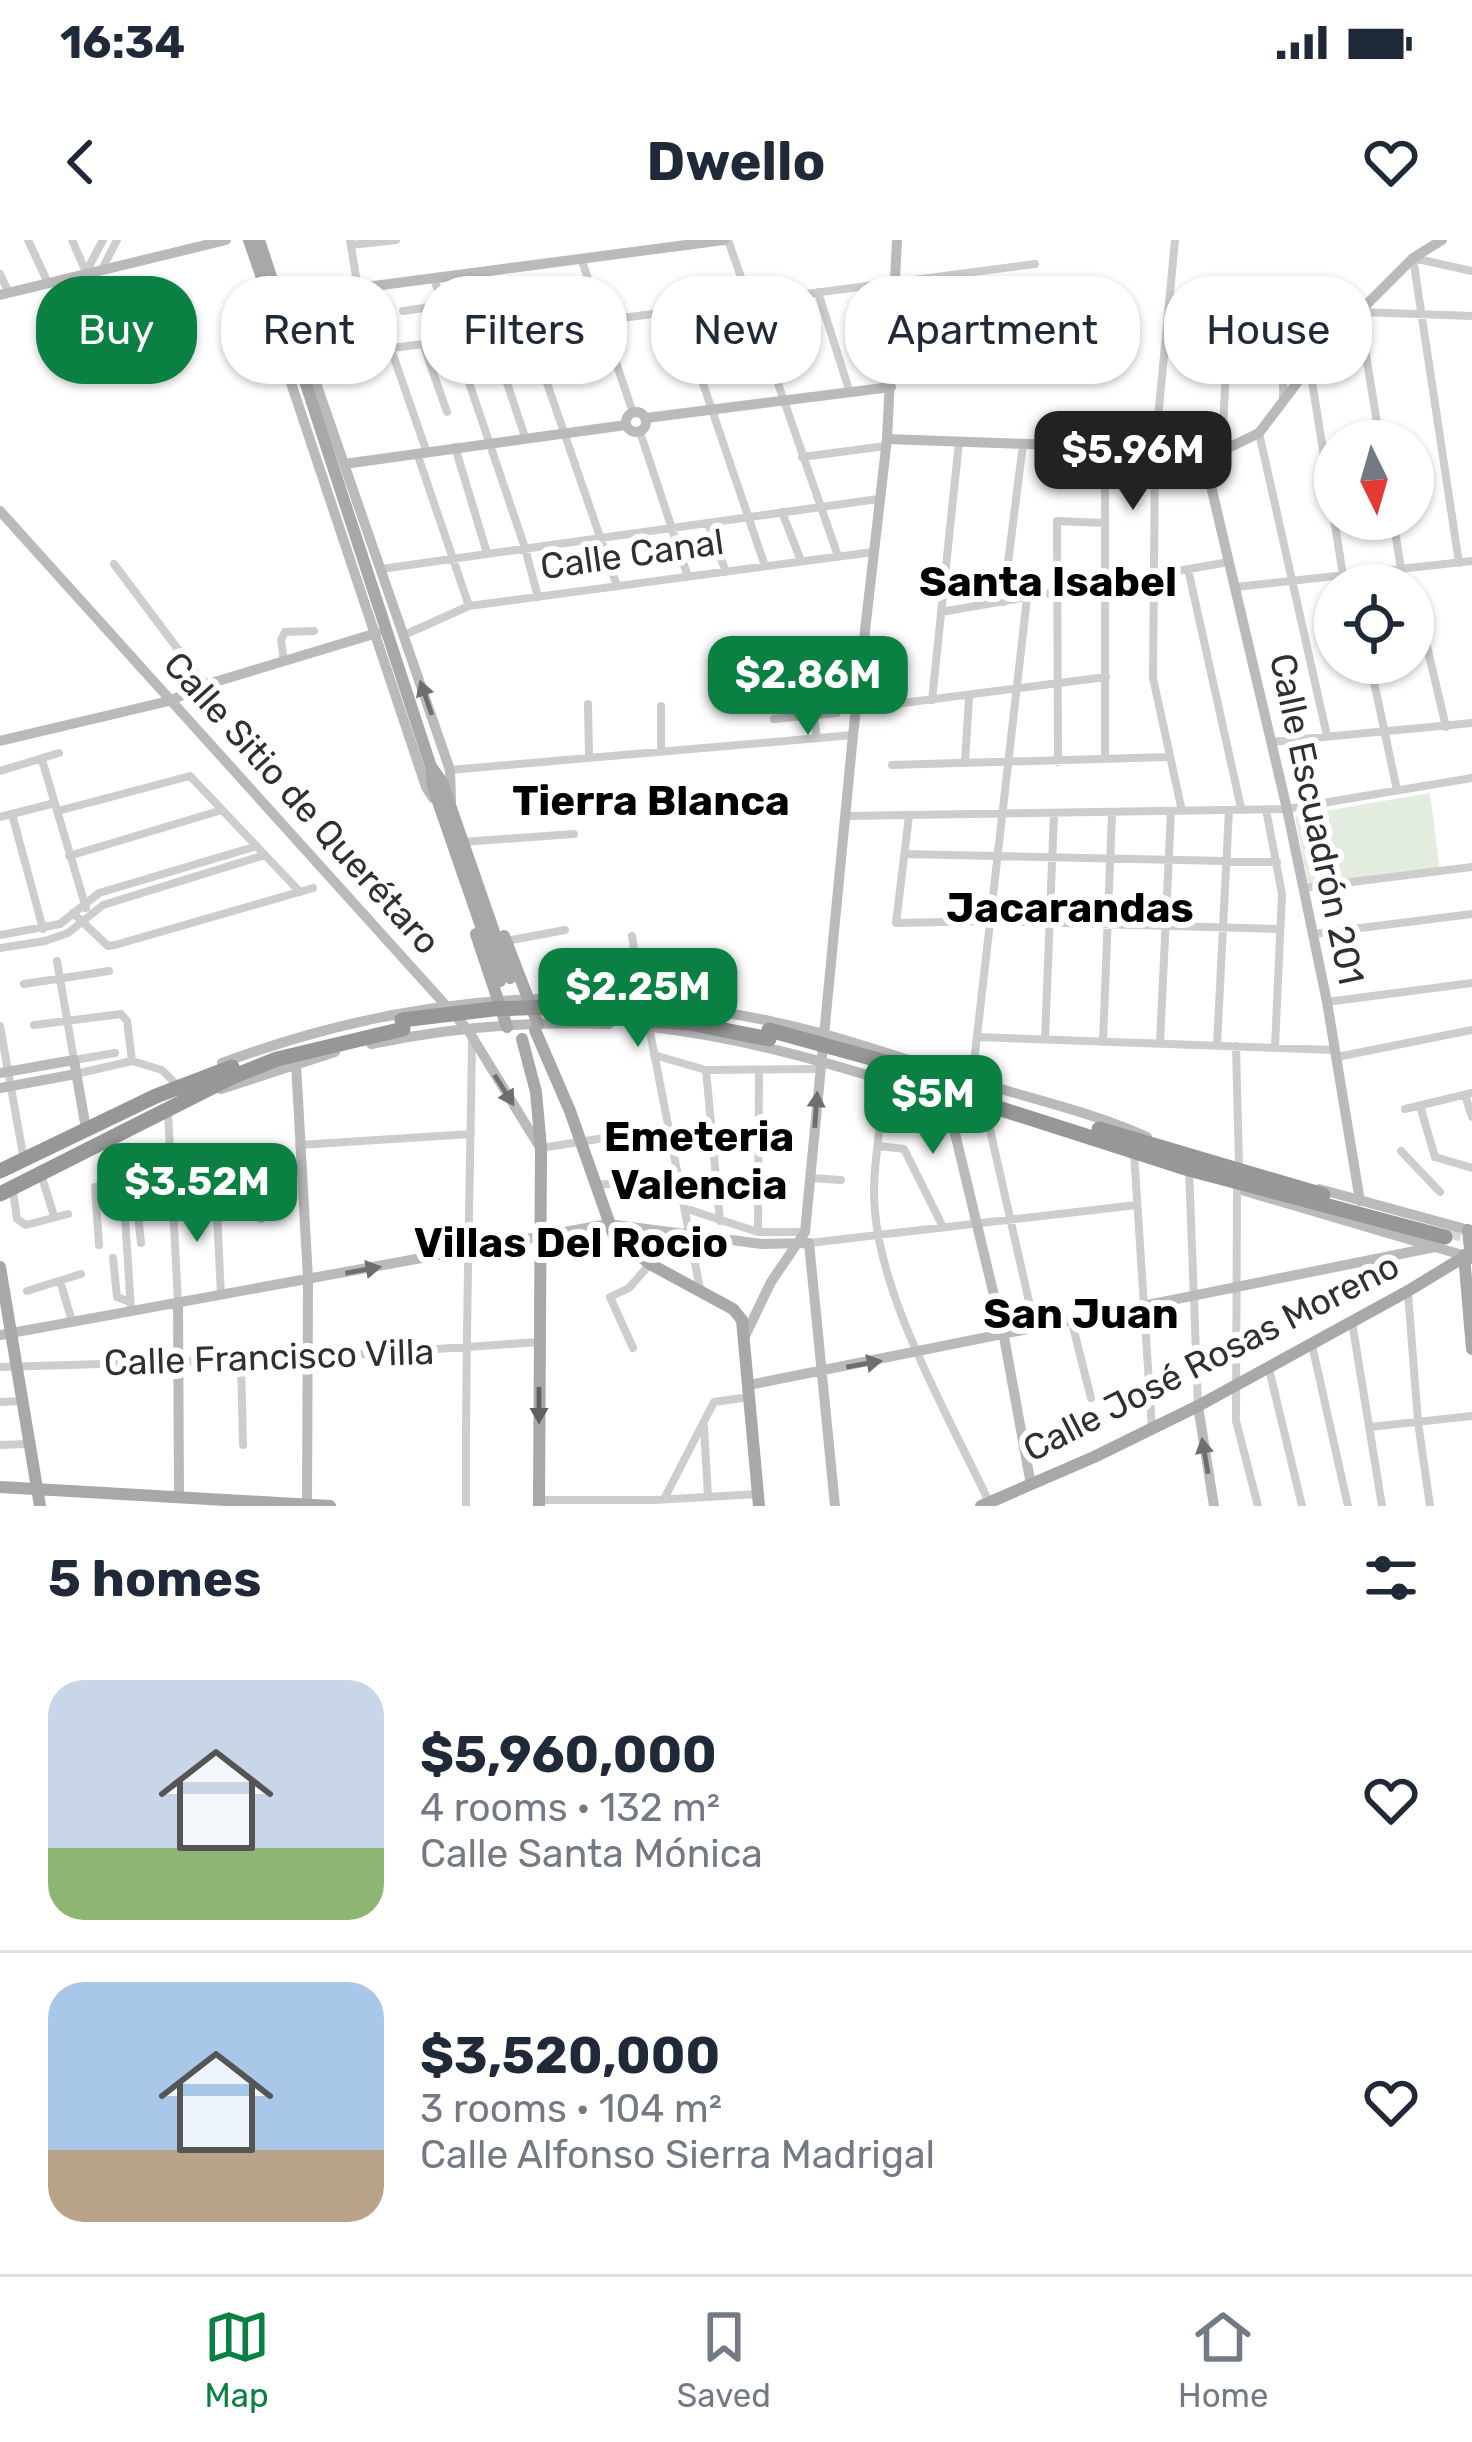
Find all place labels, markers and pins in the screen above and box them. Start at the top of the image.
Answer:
pin: $5.96M [1035,411,1231,513]
pin: $2.86M [710,636,906,738]
pin: $2.25M [540,948,736,1050]
pin: $5M [875,1055,991,1157]
pin: $3.52M [99,1143,295,1245]

